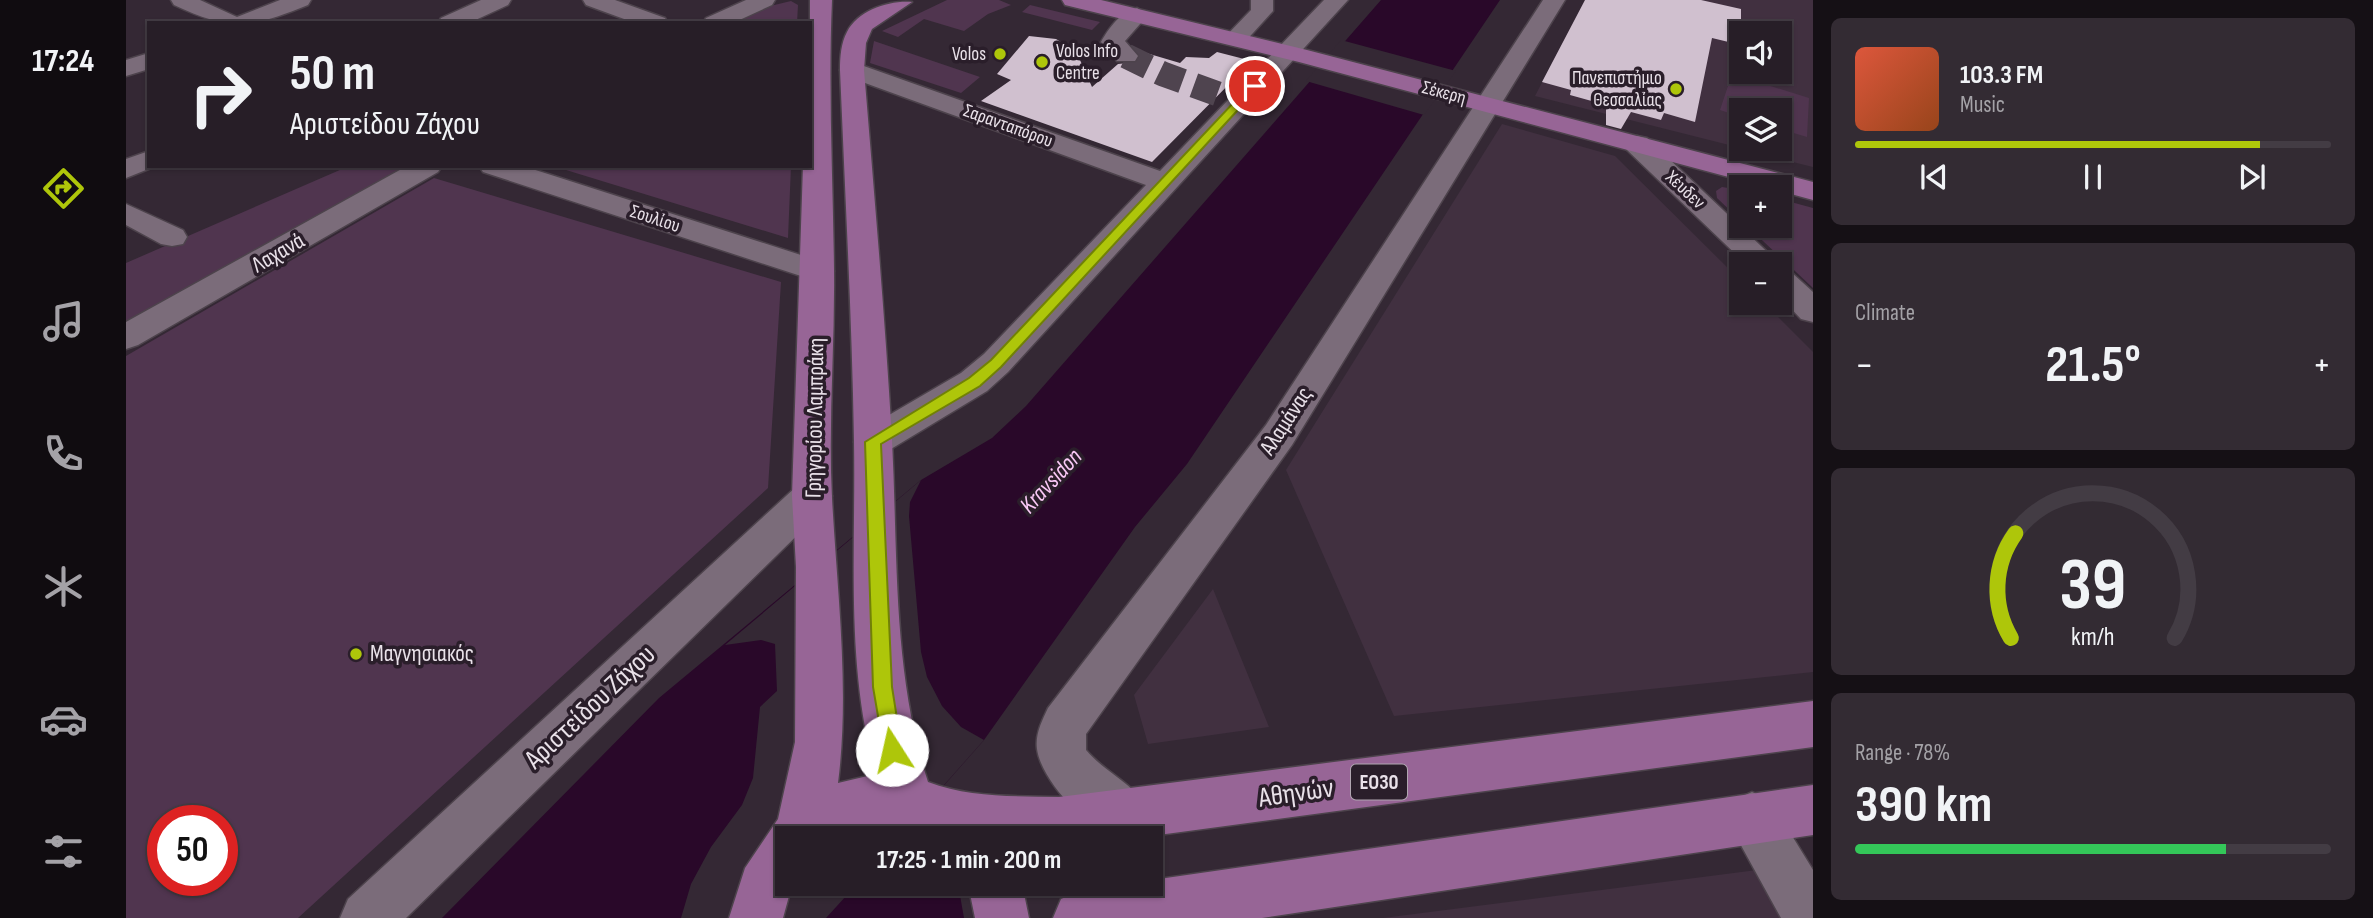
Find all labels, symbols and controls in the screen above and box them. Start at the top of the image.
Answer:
map controls [1729,21,1792,315]
button: sound [1729,21,1792,84]
place label: Volos Info Centre [1056,40,1118,85]
text: 17:24 [32,42,94,81]
place label: Volos [952,43,986,66]
text: 50 m [290,45,375,104]
marker: Volos [992,46,1008,62]
icon: right [175,49,266,140]
marker: Volos Info Centre [1034,54,1050,70]
pin [1225,56,1285,116]
text: 103.3 FM [1960,60,2043,91]
icon: arrive [1236,67,1274,105]
place label: Πανεπιστήμιο Θεσσαλίας [1572,67,1662,112]
street label: Σέκερη [1420,76,1468,110]
marker: Πανεπιστήμιο Θεσσαλίας [1668,81,1684,97]
text: Music [1960,91,2005,119]
button: layers [1729,98,1792,161]
street label: Σαρανταπόρου [960,99,1056,153]
text: Αριστείδου Ζάχου [290,105,480,144]
icon: previous [1915,158,1953,196]
icon: pause [2074,158,2112,196]
icon: next [2233,158,2271,196]
icon: directions [39,164,88,213]
street label: Χέυδεν [1660,165,1710,214]
button: + [1729,175,1792,238]
street label: Σουλίου [627,200,683,238]
street label: Λαχανά [246,227,310,280]
button: − [1729,252,1792,315]
icon: music [39,297,88,346]
text: Climate [1855,299,1915,327]
text: 21.5° [2045,334,2141,397]
street label: Γρηγορίου Λαμπράκη [800,338,830,498]
text: − [1855,343,1874,388]
text: + [2312,343,2331,388]
street label: Αλαμάνας [1253,382,1318,461]
icon: phone [39,429,88,478]
water label: Kravsidon [1014,443,1088,519]
text: 39 [2059,542,2127,630]
icon: climate [39,562,88,611]
text: km/h [2071,621,2115,652]
street label: Αριστείδου Ζάχου [517,638,662,776]
place label: Μαγνησιακός [370,640,474,668]
marker: Μαγνησιακός [348,646,364,662]
icon: car [39,695,88,744]
position arrow [855,713,929,787]
text: Range · 78% [1855,739,1950,767]
road number: ΕΟ30 [1351,764,1407,800]
street label: Αθηνών [1256,771,1335,815]
text: 390 km [1855,774,1992,837]
speed limit sign: 50 [147,805,238,896]
icon: filters [39,827,88,876]
text: 17:25 · 1 min · 200 m [877,845,1061,876]

